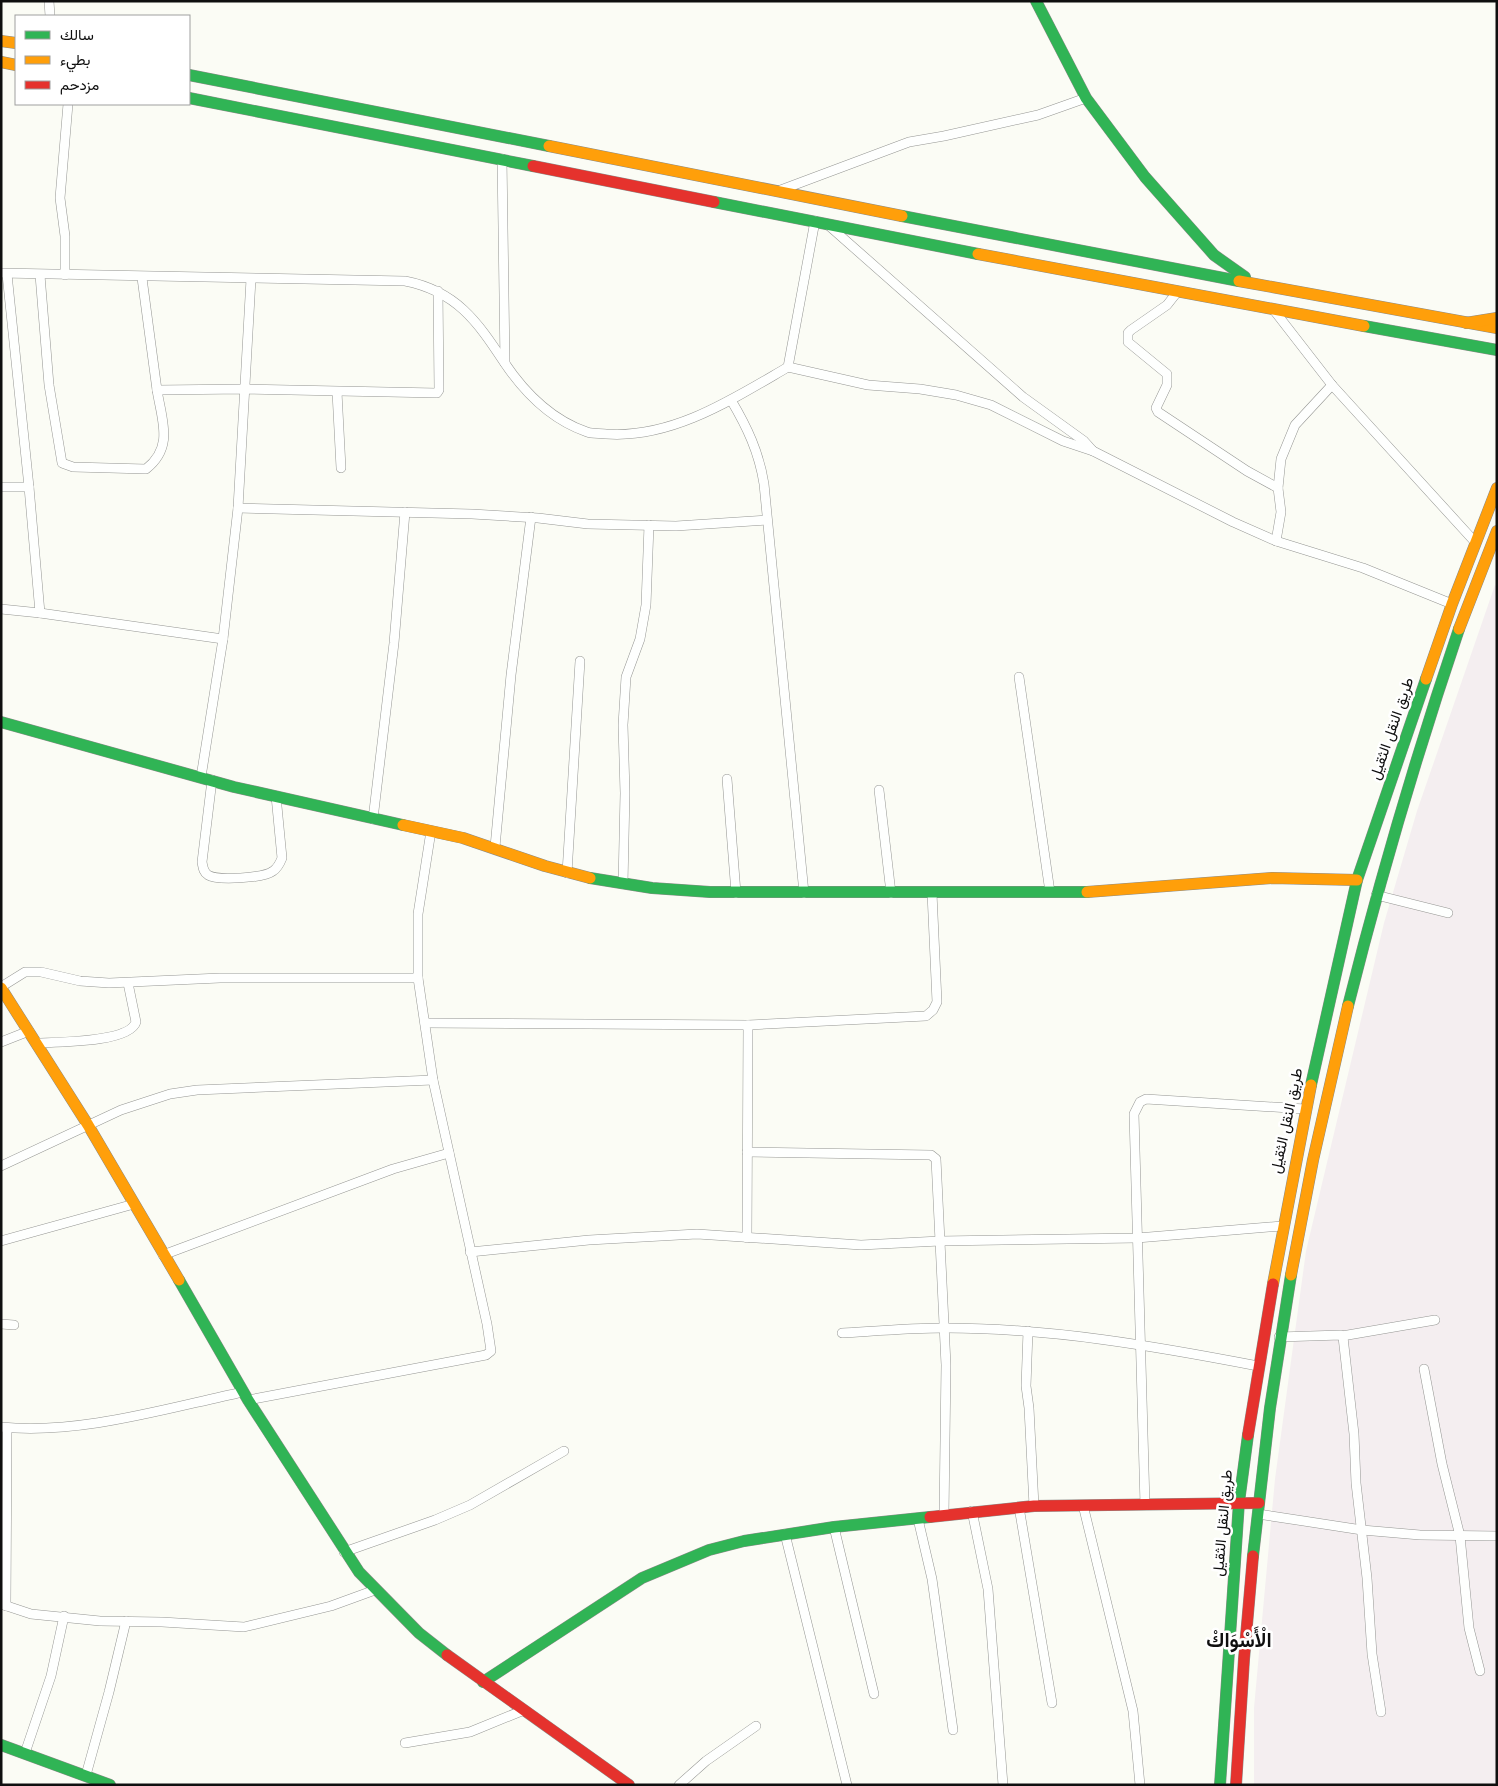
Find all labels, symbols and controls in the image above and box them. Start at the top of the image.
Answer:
legend [15,15,190,105]
text: سالك [60,25,94,48]
text: بطيء [60,50,90,73]
text: مزدحم [60,75,99,98]
street label: طريق النقل الثقيل [1365,674,1421,783]
street label: طريق النقل الثقيل [1266,1066,1310,1176]
street label: طريق النقل الثقيل [1208,1468,1240,1577]
district label: الْأَسْوَاكْ [1206,1626,1272,1658]

